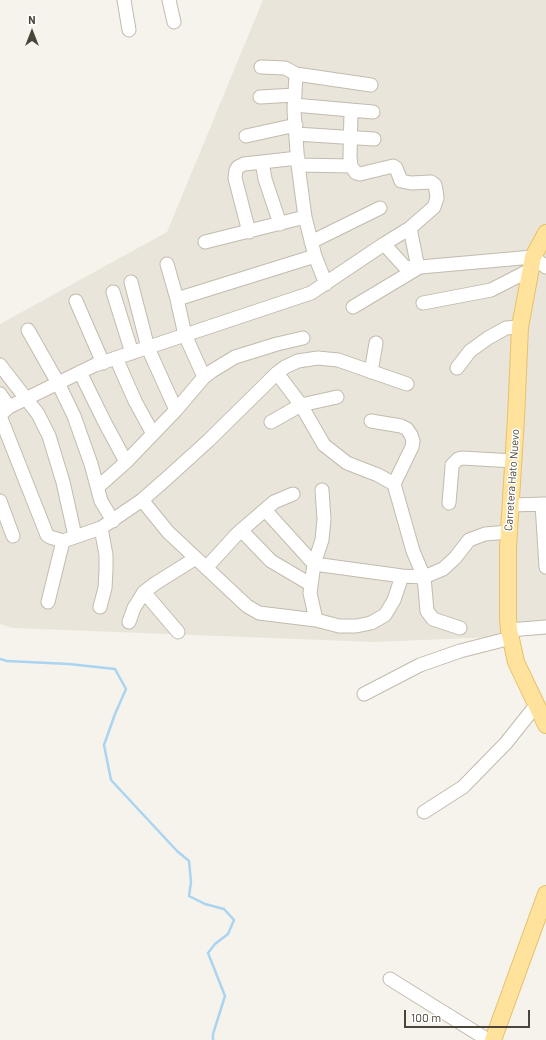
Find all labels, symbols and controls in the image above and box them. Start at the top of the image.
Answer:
north arrow [12,12,52,52]
text: N [28,13,36,26]
street label: Carretera Hato Nuevo [502,428,522,532]
scale bar [406,1002,532,1028]
text: 100 m [411,1010,441,1024]

